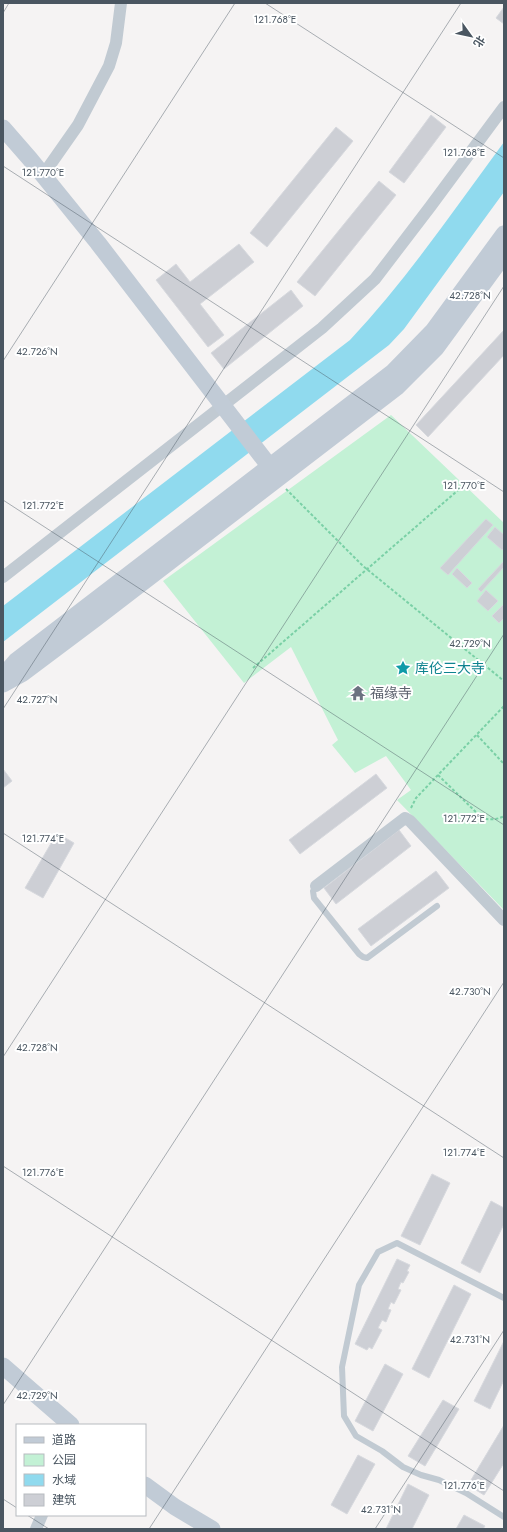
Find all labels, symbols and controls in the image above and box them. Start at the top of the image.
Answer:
text: 121.768°E [254,12,296,27]
north arrow [451,16,491,56]
text: 北 [470,32,489,50]
text: 121.768°E [443,145,485,160]
text: 121.770°E [22,165,64,180]
text: 42.728°N [449,288,491,303]
text: 42.726°N [16,344,58,359]
text: 121.770°E [443,478,485,493]
text: 121.772°E [22,498,64,513]
text: 42.729°N [449,636,491,651]
place label: 库伦三大寺 [415,658,485,678]
place icon: 库伦三大寺 [394,659,412,677]
place label: 福缘寺 [370,683,412,703]
temple icon: 福缘寺 [349,684,367,702]
text: 42.727°N [16,692,58,707]
text: 121.772°E [443,811,485,826]
text: 121.774°E [22,831,64,846]
text: 42.730°N [449,984,491,999]
text: 42.728°N [16,1040,58,1055]
text: 121.774°E [443,1145,485,1160]
text: 121.776°E [22,1165,64,1180]
text: 42.731°N [450,1332,490,1347]
text: 42.729°N [16,1388,58,1403]
legend [16,1424,146,1516]
text: 道路 [52,1431,76,1449]
text: 公园 [52,1451,76,1469]
text: 水域 [52,1471,76,1489]
text: 121.776°E [443,1478,485,1493]
text: 建筑 [52,1491,76,1509]
text: 42.731°N [361,1502,401,1517]

